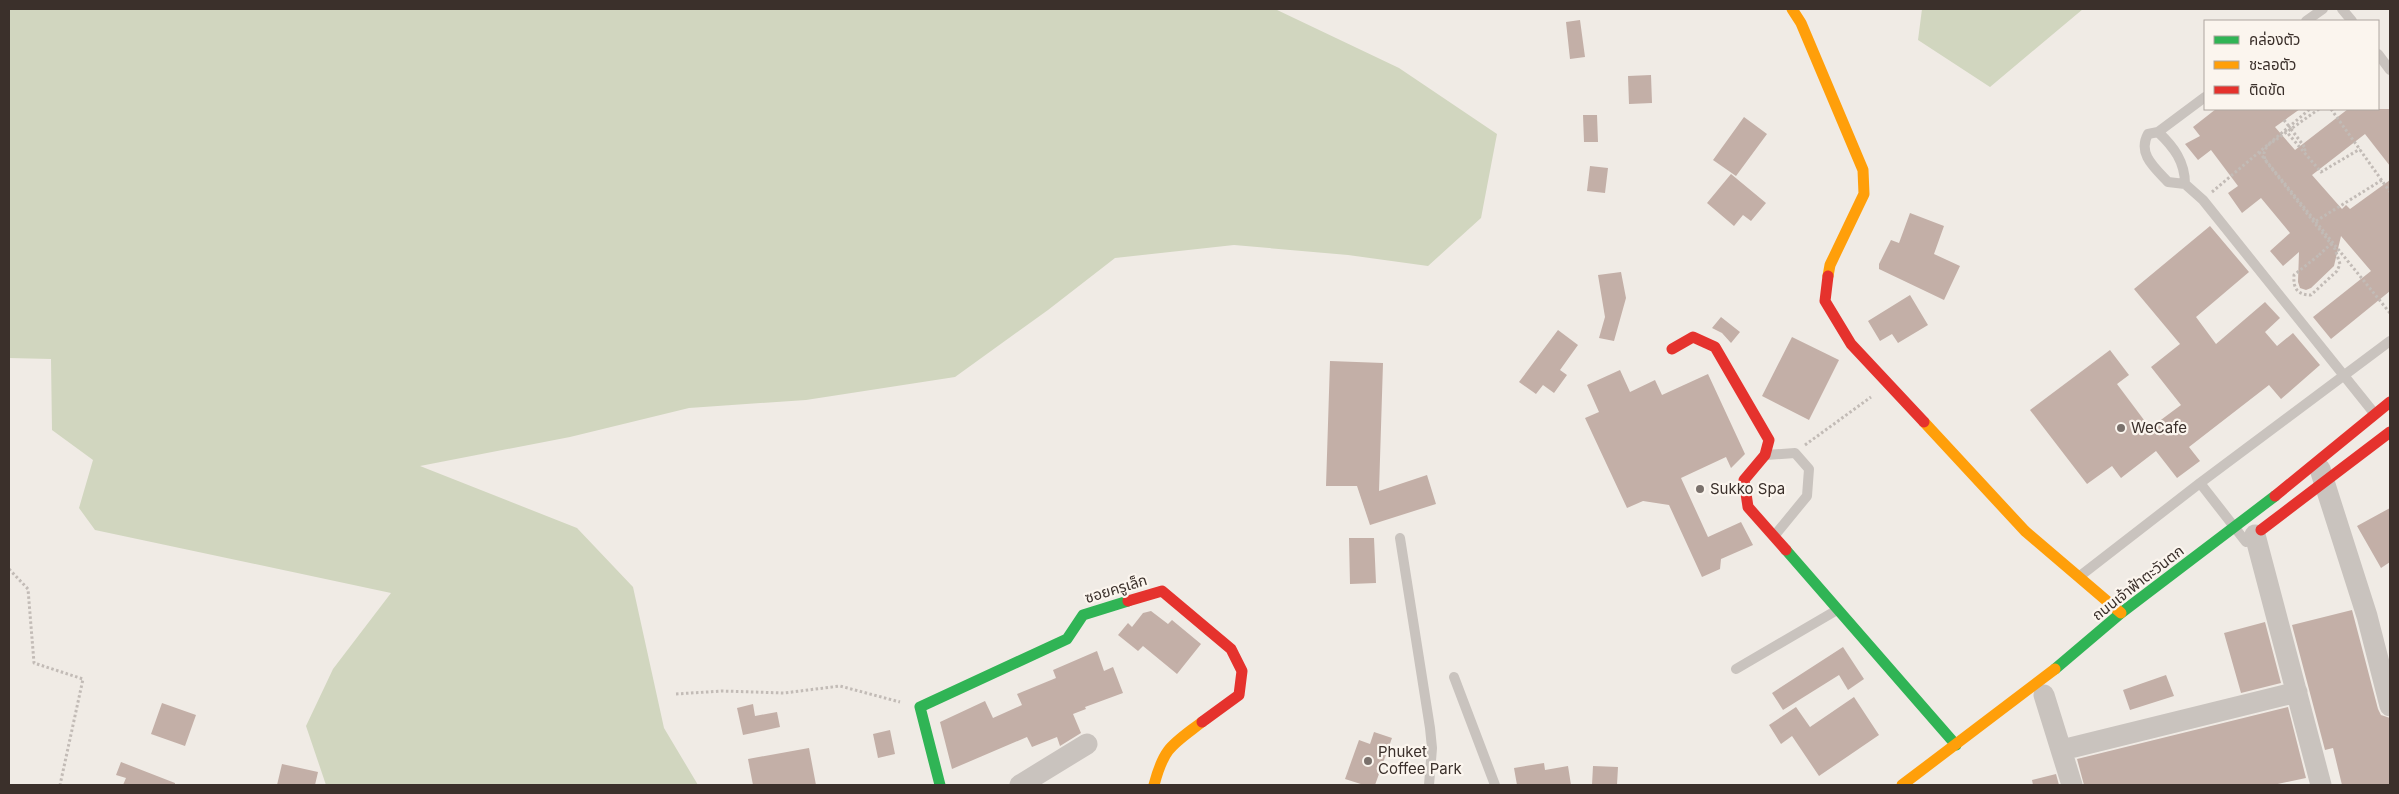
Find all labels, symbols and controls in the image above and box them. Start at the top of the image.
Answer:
legend [2204,20,2379,110]
text: คล่องตัว [2249,30,2300,49]
text: ชะลอตัว [2249,55,2296,74]
text: ติดขัด [2249,80,2285,99]
place label: WeCafe [2131,418,2187,437]
marker: WeCafe [2115,422,2127,434]
place label: Sukko Spa [1710,479,1785,498]
marker: Sukko Spa [1694,483,1706,495]
street label: ถนนเจ้าฟ้าตะวันตก [2088,541,2187,624]
street label: ซอยครูเล็ก [1082,570,1149,607]
place label: Phuket Coffee Park [1378,742,1463,778]
marker: Phuket Coffee Park [1362,755,1374,767]

